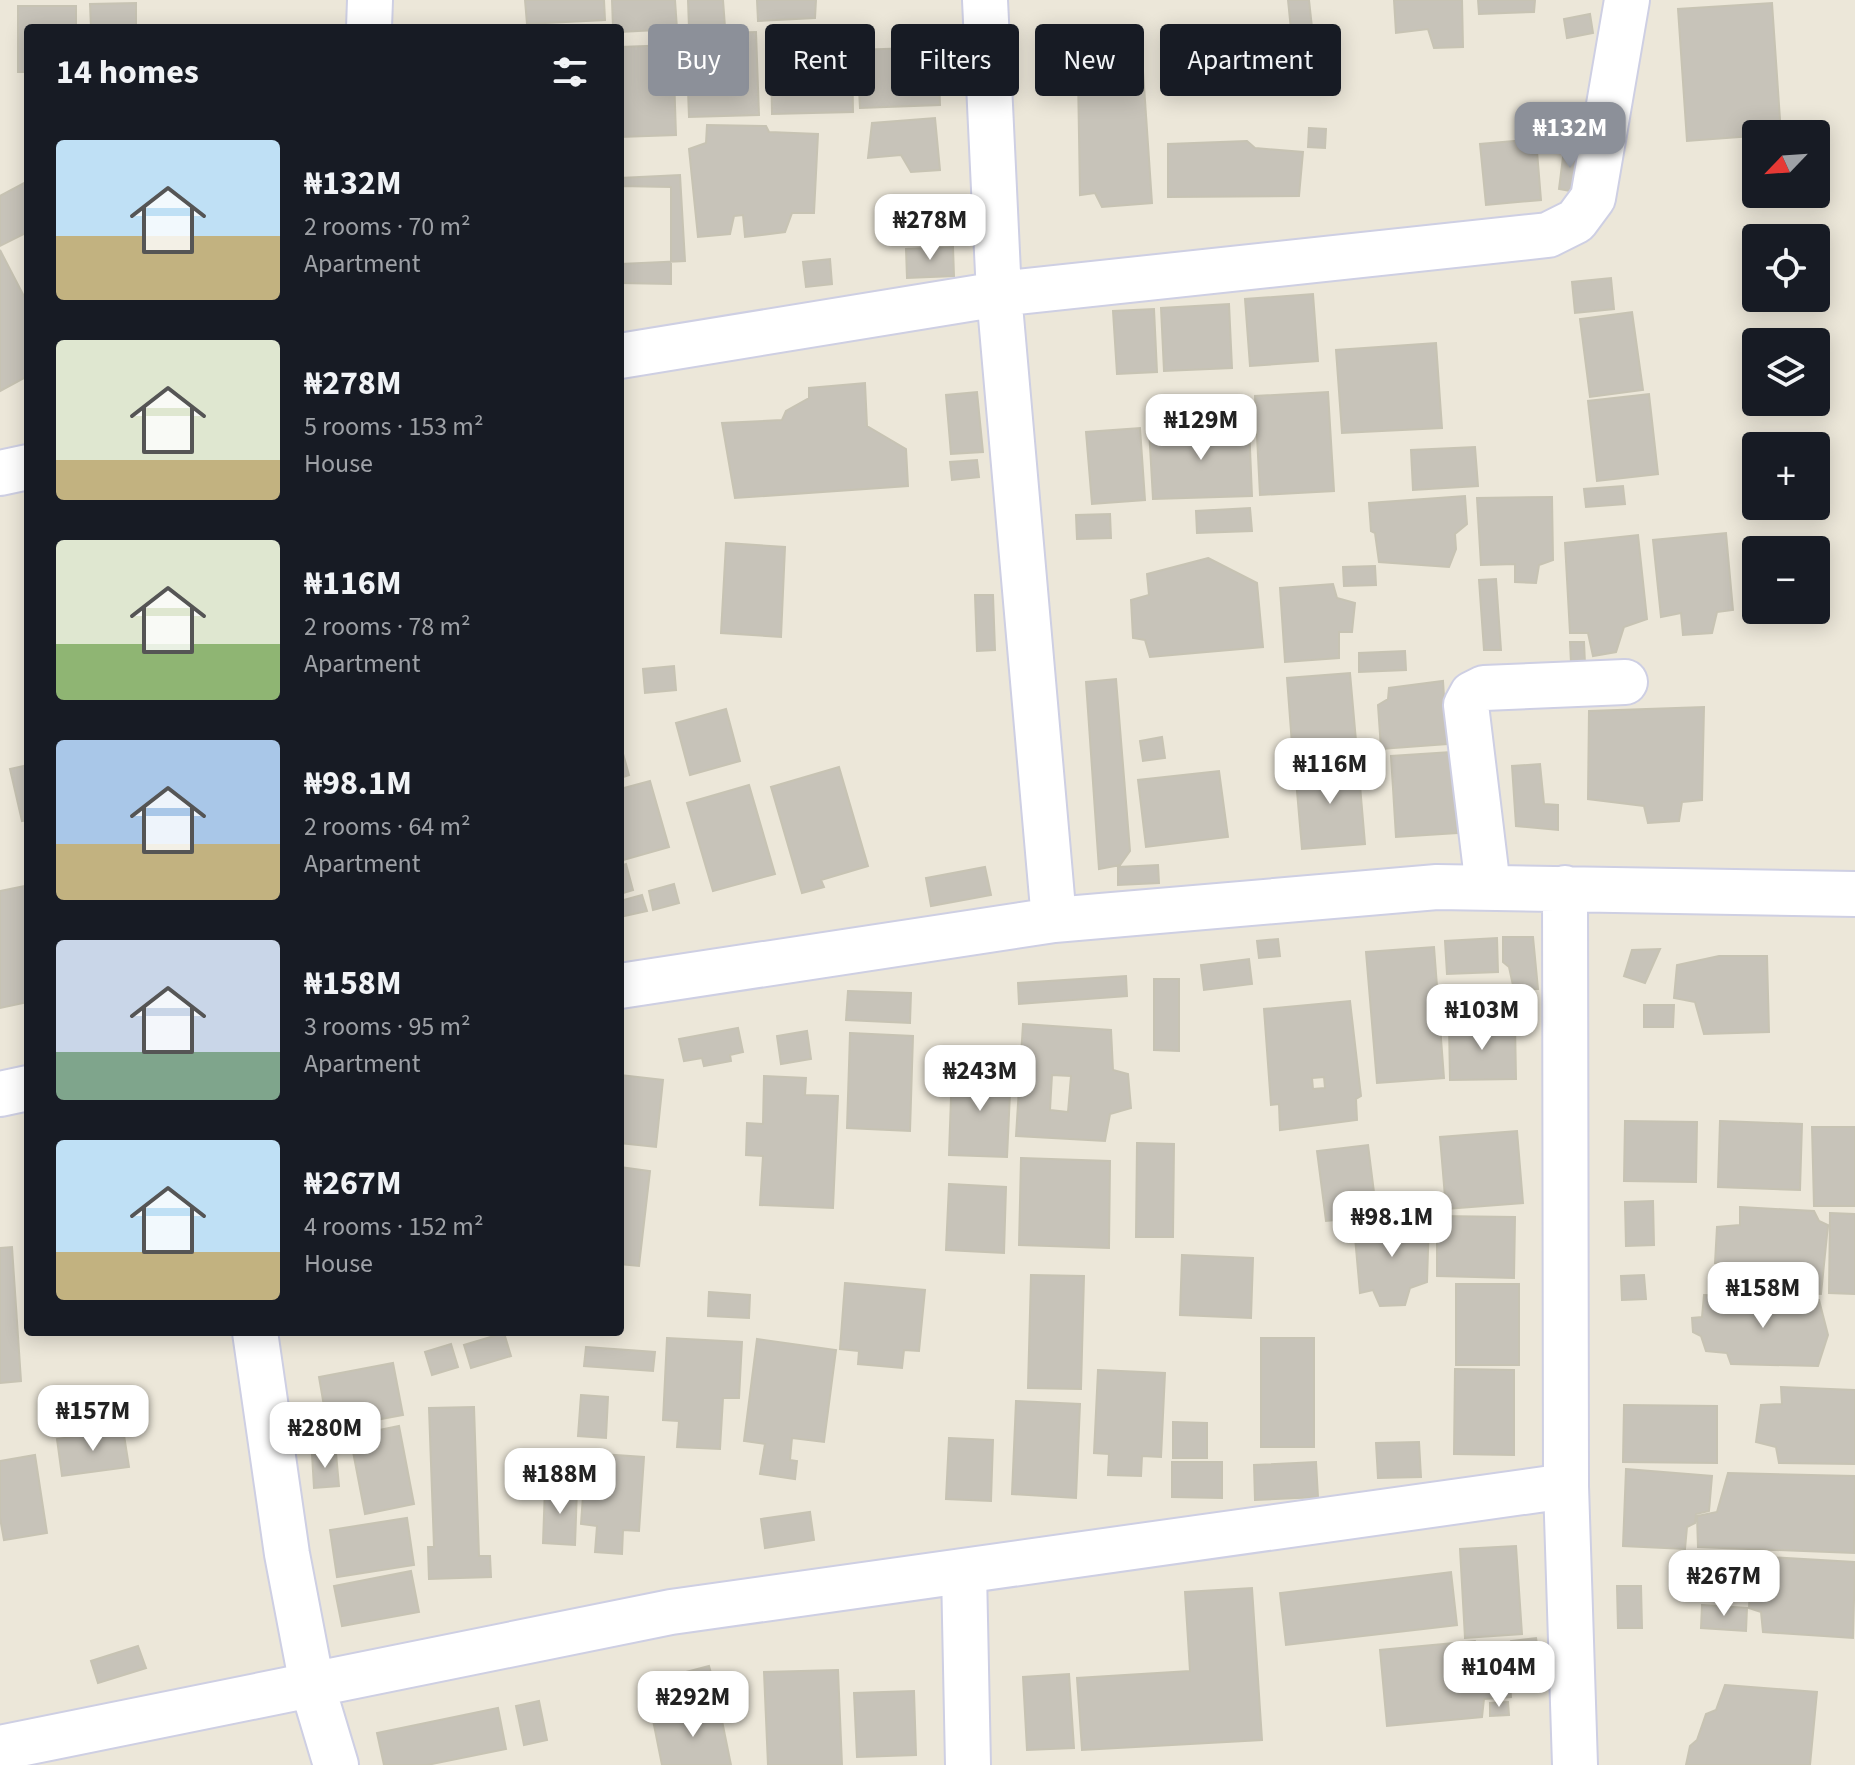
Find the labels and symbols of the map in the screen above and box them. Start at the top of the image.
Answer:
pin: ₦132M [1514,102,1626,170]
north arrow [1742,120,1830,208]
pin: ₦278M [874,194,986,262]
pin: ₦129M [1145,394,1257,462]
pin: ₦116M [1274,738,1386,806]
pin: ₦103M [1426,984,1538,1052]
pin: ₦243M [924,1045,1036,1113]
pin: ₦98.1M [1327,1191,1457,1259]
pin: ₦158M [1707,1262,1819,1330]
pin: ₦157M [37,1385,149,1453]
pin: ₦280M [269,1402,381,1470]
pin: ₦188M [504,1448,616,1516]
pin: ₦267M [1668,1550,1780,1618]
pin: ₦104M [1443,1641,1555,1709]
pin: ₦292M [637,1671,749,1739]

